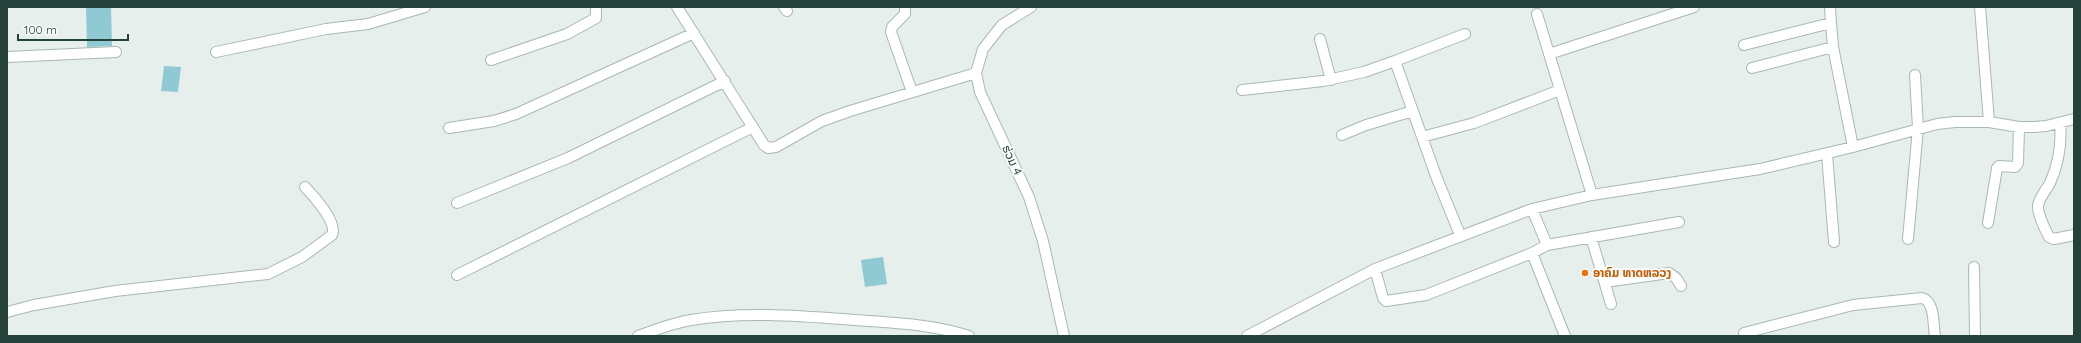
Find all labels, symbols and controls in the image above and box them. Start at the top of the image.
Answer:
scale bar [18,16,128,42]
text: 100 m [24,22,57,37]
street label: ຮ່ວມ 4 [999,142,1026,177]
place label: ອາຄົມ ທາດຫລວງ [1593,265,1671,280]
marker: ອາຄົມ ທາດຫລວງ [1580,268,1590,278]

